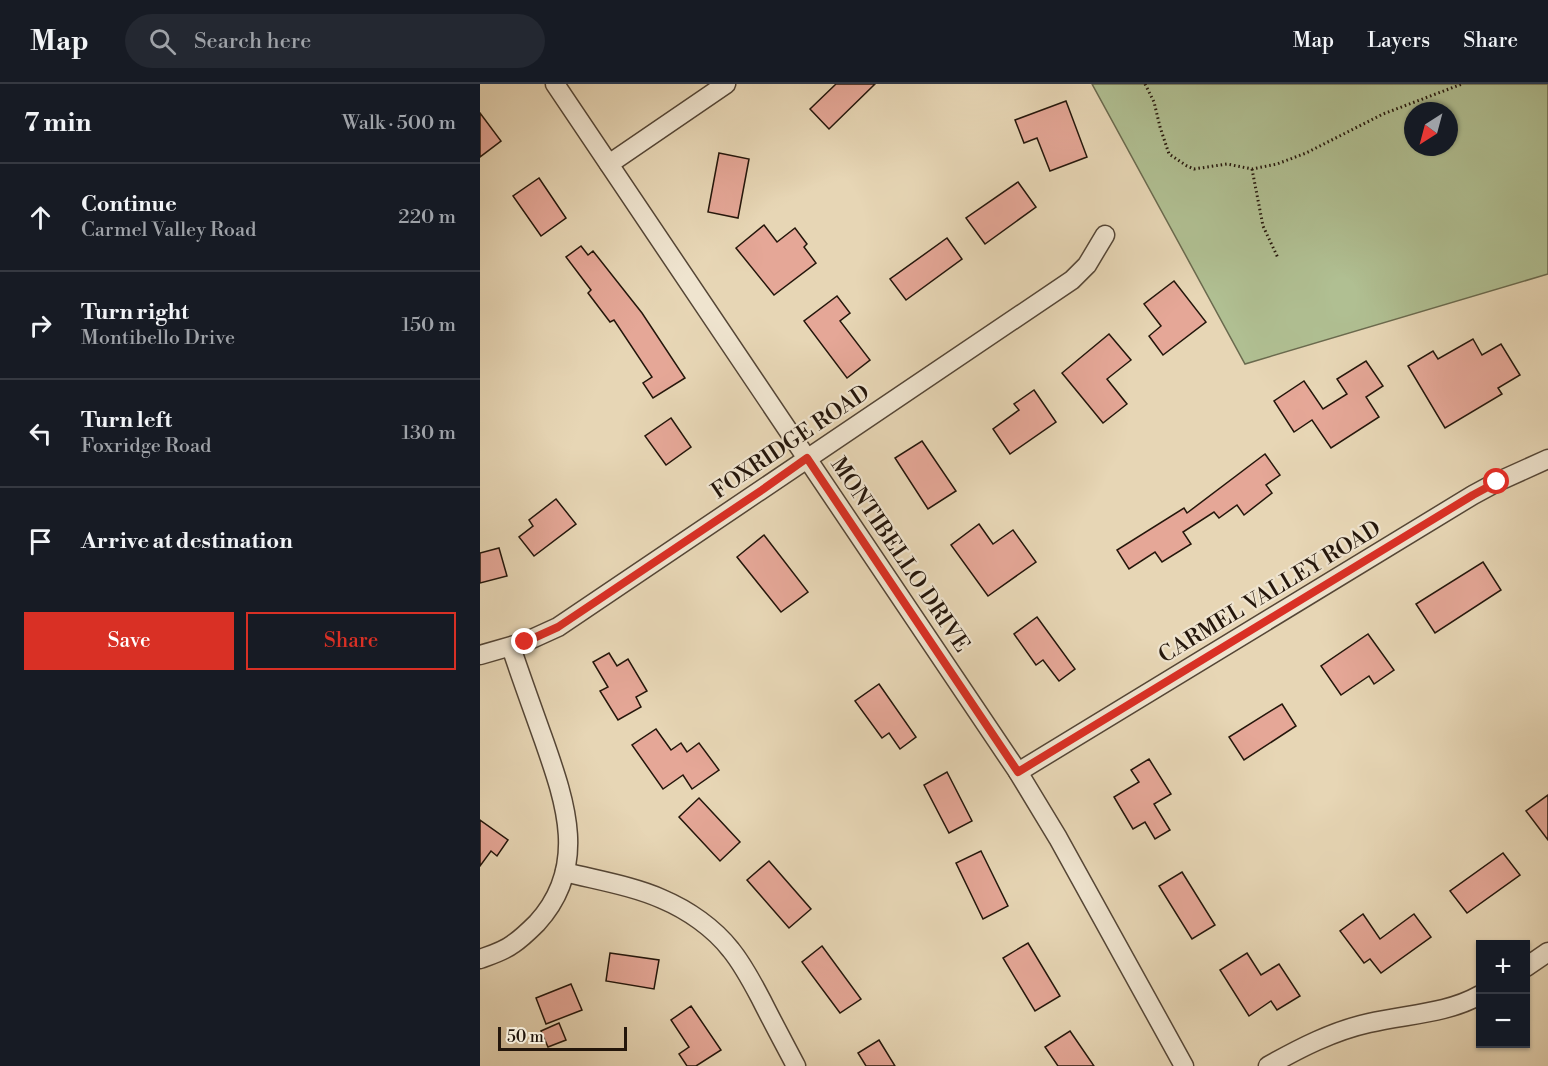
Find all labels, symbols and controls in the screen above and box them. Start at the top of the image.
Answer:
search box [125,14,545,68]
text: Map [30,24,89,59]
icon: search [146,25,179,58]
text: Search here [194,28,311,55]
text: Map [1293,28,1334,54]
text: Layers [1367,28,1430,54]
text: Share [1463,28,1518,54]
north arrow [1404,102,1458,156]
text: 7 min [24,107,91,139]
text: Walk · 500 m [342,111,456,136]
text: Continue [81,191,177,218]
icon: ahead [24,201,57,234]
text: 220 m [398,205,456,230]
text: Carmel Valley Road [81,218,256,243]
text: Turn right [81,299,189,326]
icon: right [24,309,57,342]
text: 150 m [401,313,456,338]
text: Montibello Drive [81,326,235,351]
street label: FOXRIDGE ROAD [707,379,875,505]
text: Turn left [81,407,172,434]
icon: left [24,417,57,450]
text: 130 m [401,421,456,446]
text: Foxridge Road [81,434,211,459]
street label: MONTIBELLO DRIVE [824,452,975,657]
route start [1483,468,1509,494]
street label: CARMEL VALLEY ROAD [1154,515,1386,669]
icon: arrive [24,525,57,558]
text: Arrive at destination [81,528,293,555]
button: Save [24,612,234,670]
button: Share [246,612,456,670]
route end [511,628,537,654]
map controls [1476,940,1530,1048]
button: + [1476,940,1530,994]
button: − [1476,994,1530,1048]
scale bar [498,1024,627,1052]
text: 50 m [507,1027,544,1047]

